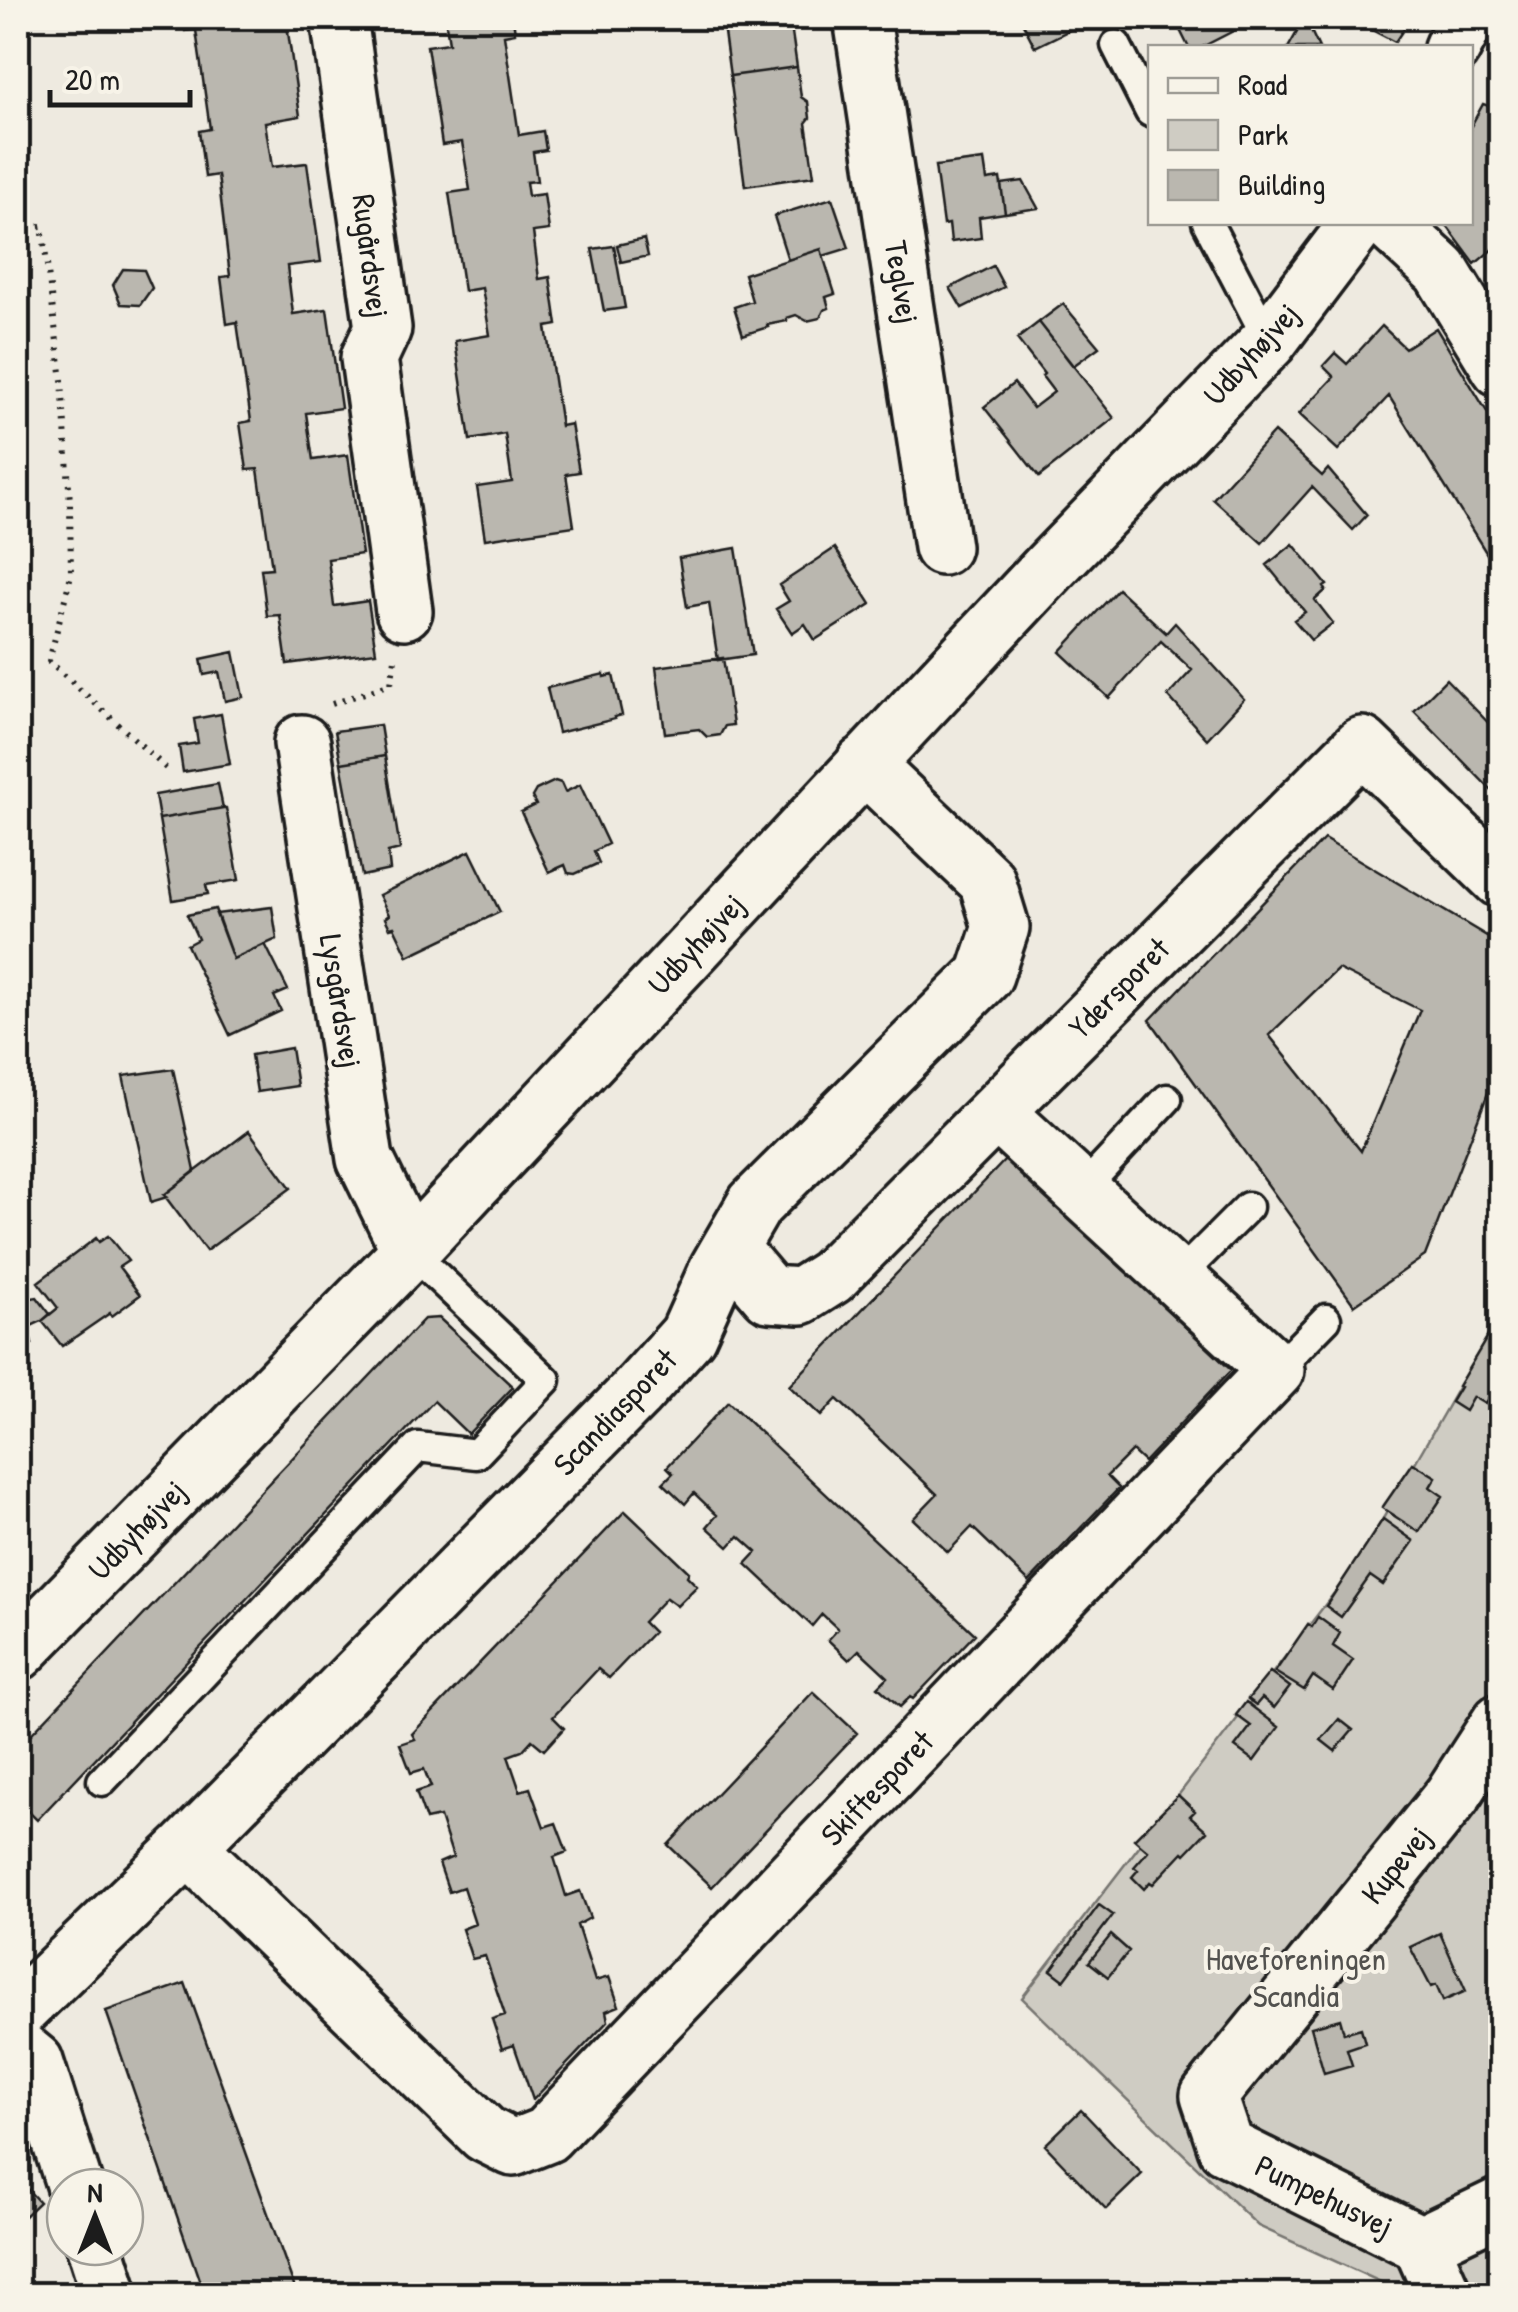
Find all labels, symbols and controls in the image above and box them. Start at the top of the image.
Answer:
scale bar [50,45,190,107]
legend [1148,45,1473,225]
text: 20 m [65,59,120,99]
text: Road [1238,64,1287,104]
text: Park [1238,114,1288,154]
text: Building [1238,164,1325,204]
street label: Rugårdsvej [343,192,400,320]
street label: Teglvej [875,237,930,327]
street label: Udbyhøjvej [1193,293,1308,414]
street label: Udbyhøjvej [638,884,754,1004]
street label: Ydersporet [1059,927,1179,1048]
street label: Lysgårdsvej [310,931,373,1071]
street label: Scandiasporet [543,1338,687,1485]
street label: Udbyhøjvej [78,1470,195,1589]
street label: Skiftesporet [811,1720,943,1855]
street label: Kupevej [1351,1817,1440,1913]
park label: Haveforeningen Scandia [1206,1937,1386,2017]
street label: Pumpehusvej [1248,2144,1400,2247]
north arrow [45,2167,145,2267]
text: N [88,2173,103,2211]

